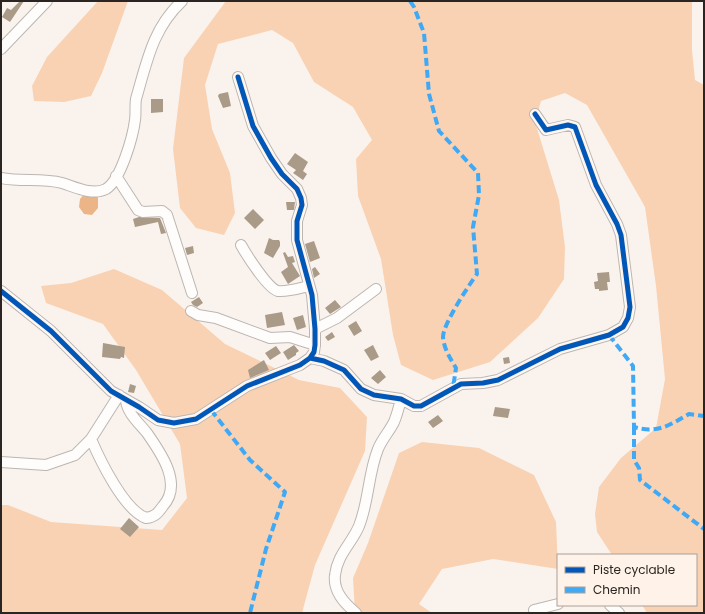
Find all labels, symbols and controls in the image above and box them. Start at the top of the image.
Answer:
legend [557,554,697,606]
text: Piste cyclable [593,561,675,578]
text: Chemin [593,581,640,598]

